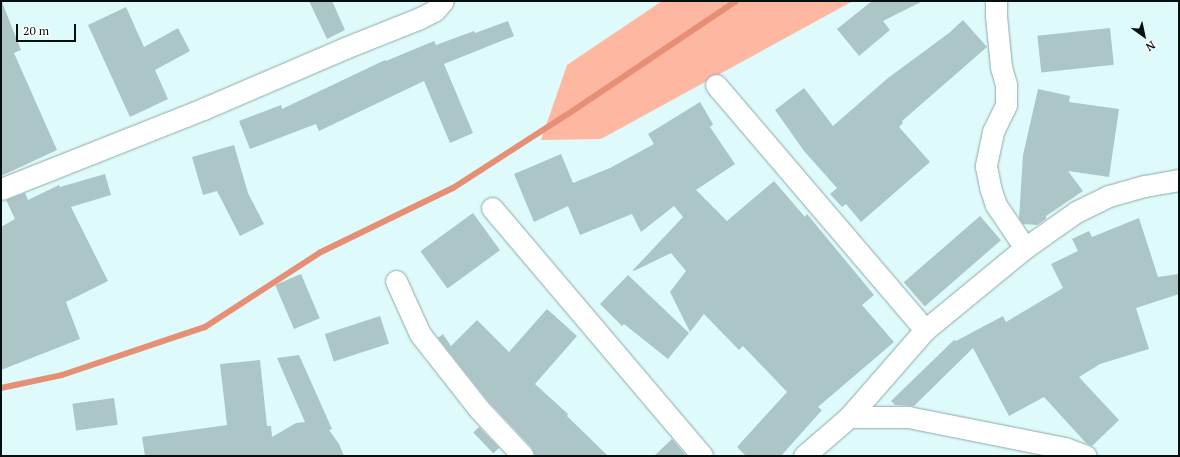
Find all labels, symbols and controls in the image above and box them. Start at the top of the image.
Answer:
scale bar [18,16,78,42]
north arrow [1124,16,1164,56]
text: 20 m [23,23,49,38]
text: N [1143,38,1158,54]

